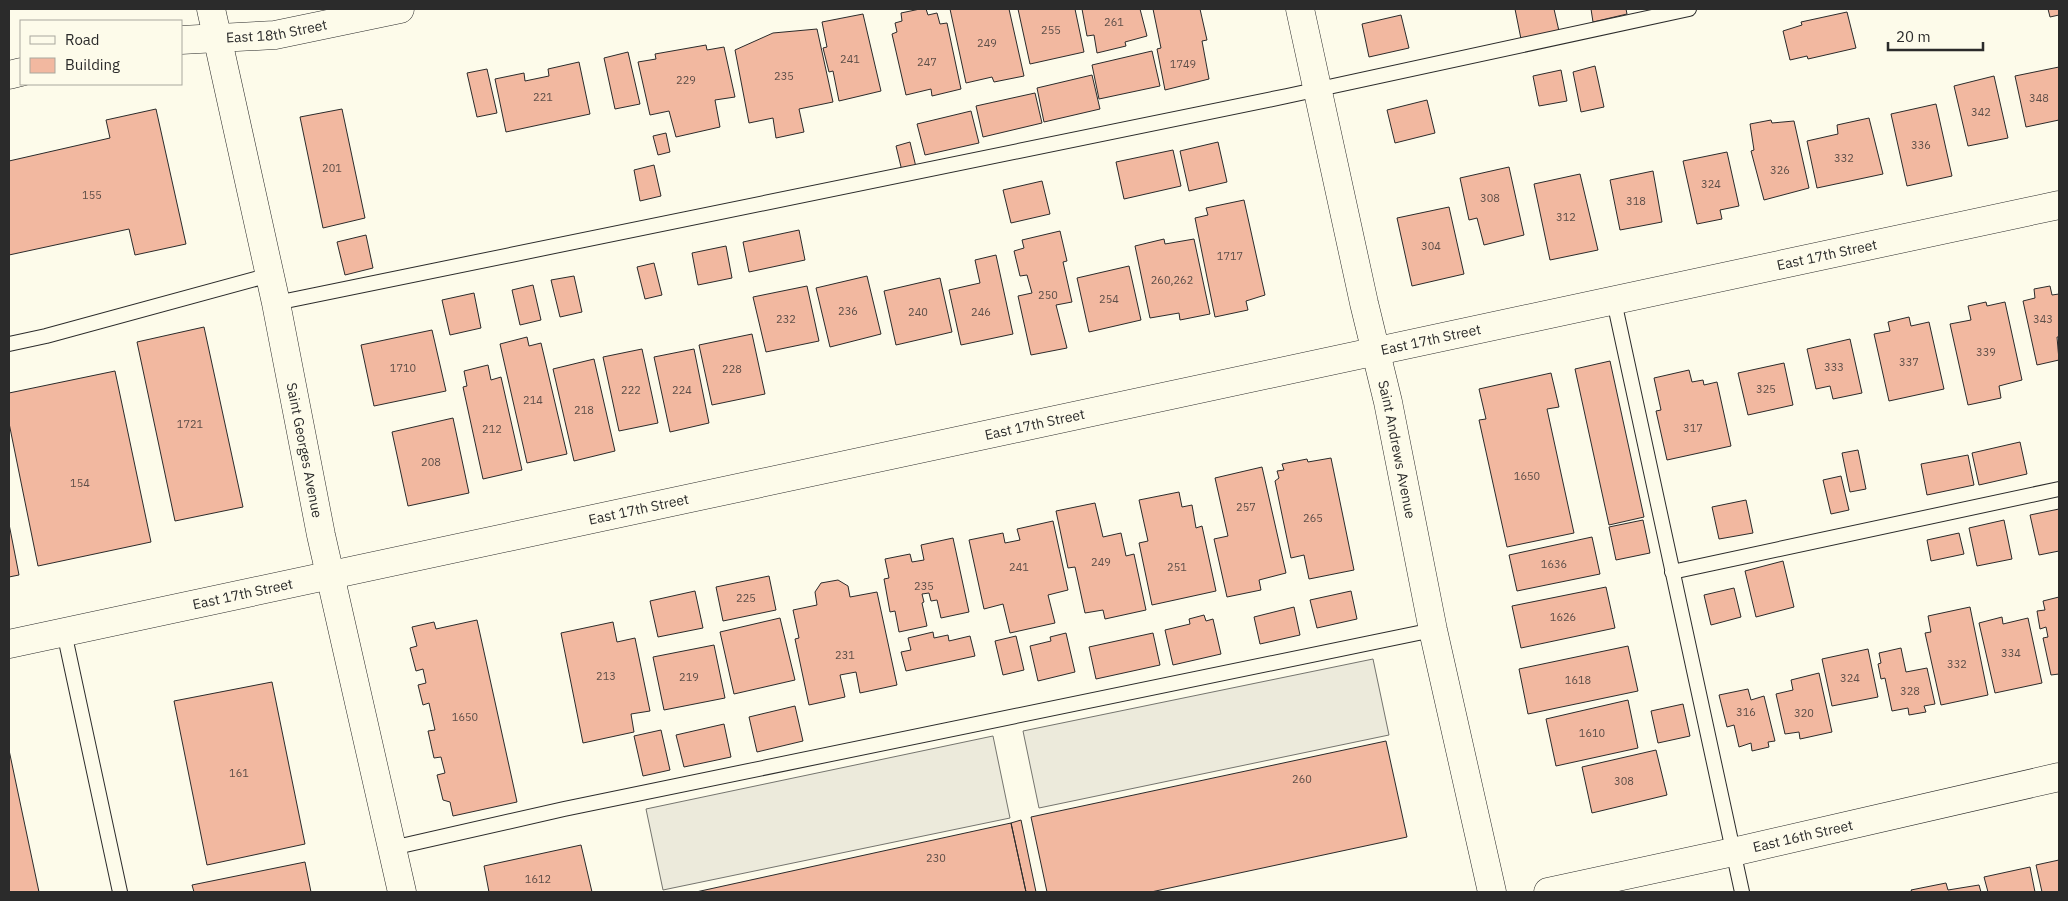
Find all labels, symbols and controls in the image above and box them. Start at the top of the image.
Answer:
street label: East 18th Street [225,15,329,47]
house number: 261 [1104,15,1124,29]
legend [20,20,182,85]
scale bar [1888,20,1983,52]
house number: 255 [1041,23,1061,37]
text: 20 m [1896,27,1931,46]
text: Road [65,30,100,49]
house number: 249 [977,36,997,50]
house number: 241 [840,52,860,66]
text: Building [65,55,120,74]
house number: 247 [917,55,937,69]
house number: 1749 [1170,57,1196,71]
house number: 235 [774,69,794,83]
house number: 229 [676,73,696,87]
house number: 221 [533,90,553,104]
house number: 348 [2029,91,2049,105]
house number: 342 [1971,105,1991,119]
house number: 336 [1911,138,1931,152]
house number: 332 [1834,151,1854,165]
house number: 201 [322,161,342,175]
house number: 326 [1770,163,1790,177]
house number: 324 [1701,177,1721,191]
house number: 155 [82,188,102,202]
house number: 308 [1480,191,1500,205]
house number: 318 [1626,194,1646,208]
house number: 312 [1556,210,1576,224]
street label: East 17th Street [1775,235,1879,274]
house number: 304 [1421,239,1441,253]
house number: 1717 [1217,249,1243,263]
house number: 260,262 [1151,273,1193,287]
house number: 250 [1038,288,1058,302]
house number: 254 [1099,292,1119,306]
house number: 236 [838,304,858,318]
house number: 240 [908,305,928,319]
house number: 246 [971,305,991,319]
house number: 232 [776,312,796,326]
house number: 343 [2033,312,2053,326]
street label: East 17th Street [1379,320,1483,359]
house number: 339 [1976,345,1996,359]
house number: 337 [1899,355,1919,369]
house number: 333 [1824,360,1844,374]
house number: 1710 [390,361,416,375]
house number: 228 [722,362,742,376]
street label: Saint Andrews Avenue [1374,378,1420,520]
street label: Saint Georges Avenue [283,381,327,520]
house number: 325 [1756,382,1776,396]
house number: 222 [621,383,641,397]
house number: 224 [672,383,692,397]
house number: 214 [523,393,543,407]
house number: 218 [574,403,594,417]
street label: East 17th Street [983,405,1087,444]
house number: 1721 [177,417,204,431]
house number: 317 [1683,421,1703,435]
house number: 212 [482,422,502,436]
house number: 208 [421,455,441,469]
house number: 1650 [1514,469,1540,483]
house number: 154 [70,476,90,490]
street label: East 17th Street [587,490,691,529]
house number: 257 [1236,500,1256,514]
house number: 265 [1303,511,1323,525]
house number: 249 [1091,555,1111,569]
house number: 1636 [1541,557,1567,571]
house number: 241 [1009,560,1029,574]
house number: 251 [1167,560,1187,574]
street label: East 17th Street [191,574,295,613]
house number: 235 [914,579,934,593]
house number: 225 [736,591,756,605]
house number: 1626 [1550,610,1576,624]
house number: 334 [2001,646,2021,660]
house number: 231 [835,648,855,662]
house number: 332 [1947,657,1967,671]
house number: 213 [596,669,616,683]
house number: 219 [679,670,699,684]
house number: 324 [1840,671,1860,685]
house number: 1618 [1565,673,1591,687]
house number: 328 [1900,684,1920,698]
house number: 316 [1736,705,1756,719]
house number: 320 [1794,706,1814,720]
house number: 1650 [452,710,478,724]
house number: 1610 [1579,726,1605,740]
house number: 161 [229,766,249,780]
house number: 260 [1292,772,1312,786]
house number: 308 [1614,774,1634,788]
street label: East 16th Street [1751,816,1855,856]
house number: 230 [926,851,946,865]
house number: 1612 [525,872,551,886]

